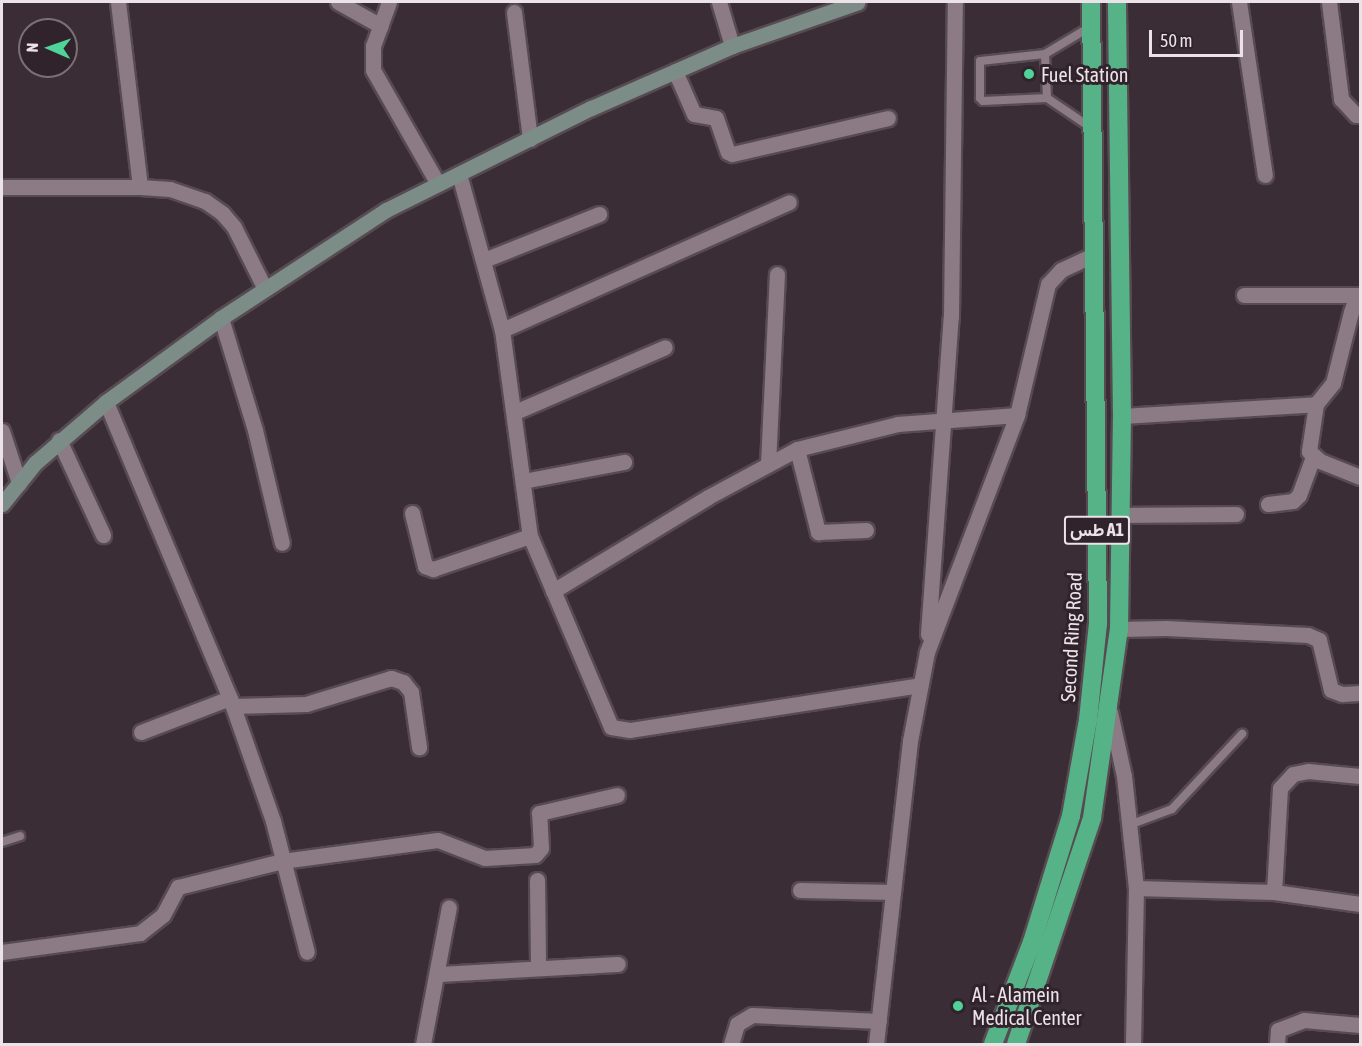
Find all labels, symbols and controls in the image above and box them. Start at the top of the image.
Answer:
north arrow [18,18,78,78]
scale bar [1152,18,1246,56]
text: 50 m [1160,30,1192,51]
text: N [23,42,41,52]
place label: Fuel Station [1041,62,1129,86]
marker: Fuel Station [1022,67,1036,81]
road number: طس A1 [1062,515,1132,545]
street label: Second Ring Road [1056,572,1086,702]
place label: Al - Alamein Medical Center [972,982,1082,1029]
marker: Al - Alamein Medical Center [949,997,967,1015]

